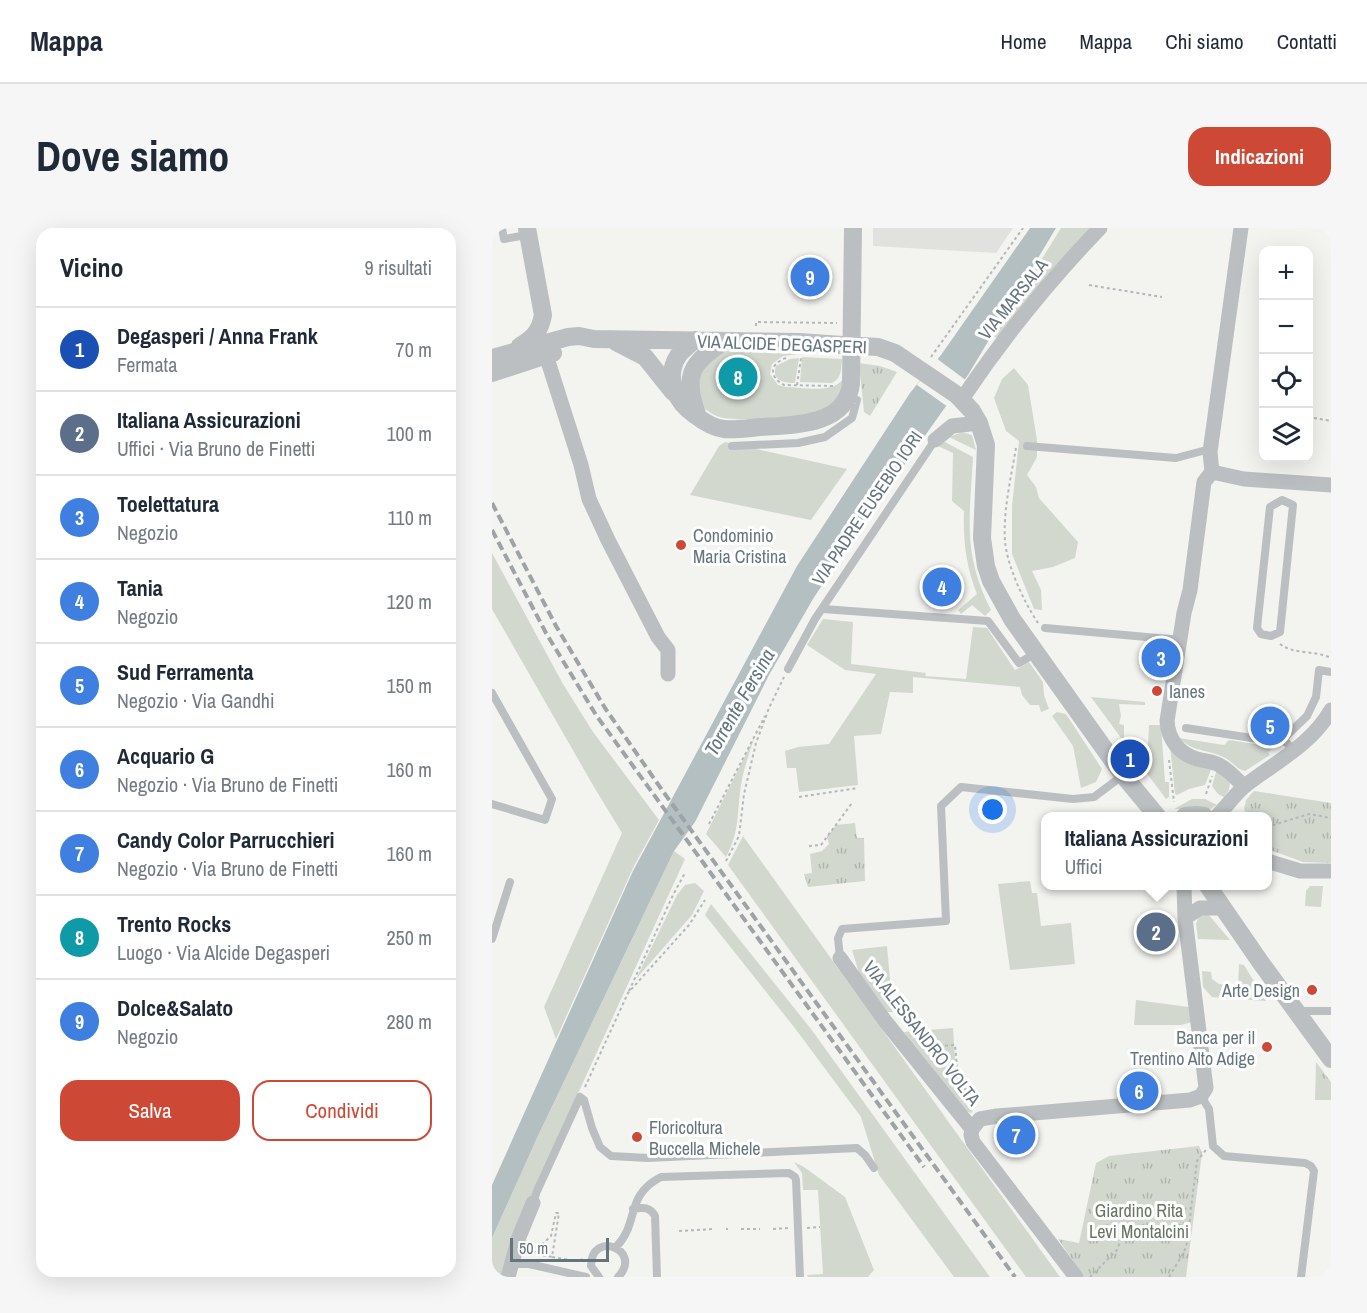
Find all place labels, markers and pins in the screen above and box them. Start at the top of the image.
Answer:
pin: 9 [790,254,830,300]
pin: 8 [718,354,758,400]
place label: Condominio Maria Cristina [693,523,787,569]
marker: Condominio Maria Cristina [674,538,688,552]
pin: 4 [922,564,962,610]
pin: 3 [1142,636,1180,680]
place label: Ianes [1169,679,1205,704]
marker: Ianes [1150,684,1164,698]
pin: 5 [1250,704,1290,748]
pin: 1 [1110,736,1150,782]
pin: 2 [1136,910,1176,954]
place label: Arte Design [1221,978,1300,1003]
marker: Arte Design [1305,983,1319,997]
place label: Banca per il Trentino Alto Adige [1130,1025,1255,1071]
marker: Banca per il Trentino Alto Adige [1260,1040,1274,1054]
pin: 6 [1120,1068,1158,1114]
pin: 7 [996,1112,1036,1158]
place label: Floricoltura Buccella Michele [649,1115,761,1161]
marker: Floricoltura Buccella Michele [630,1130,644,1144]

